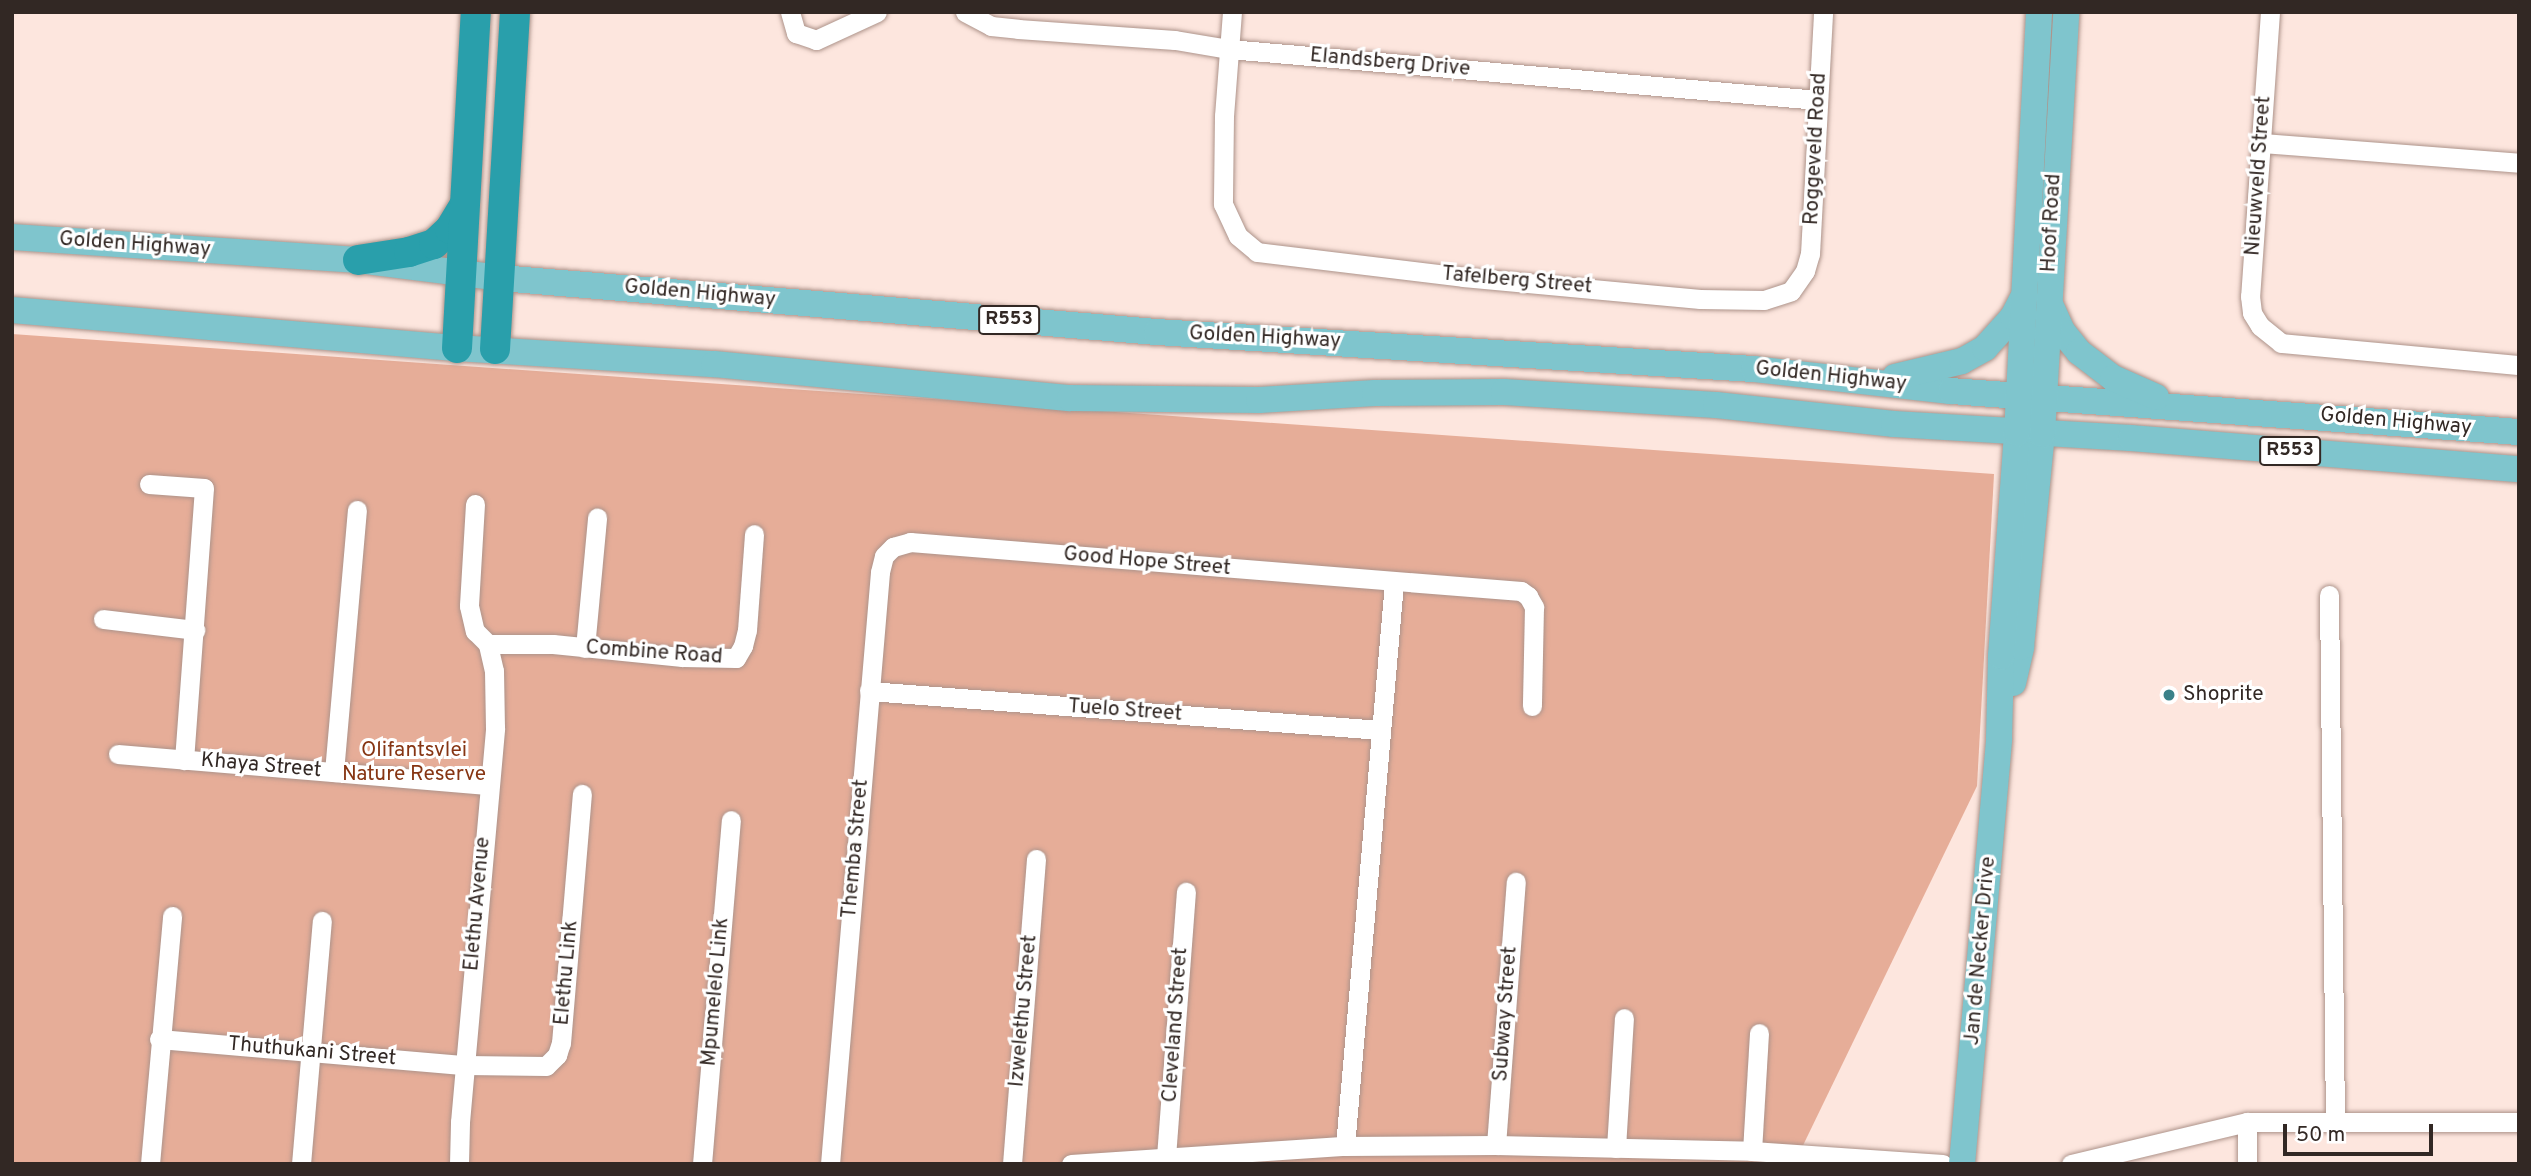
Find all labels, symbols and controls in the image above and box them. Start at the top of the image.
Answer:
street label: Elandsberg Drive [1309,43,1471,83]
street label: Roggeveld Road [1799,72,1833,226]
street label: Nieuwveld Street [2241,95,2277,257]
street label: Hoof Road [2037,173,2067,273]
street label: Golden Highway [58,227,212,263]
street label: Tafelberg Street [1441,262,1593,300]
street label: Golden Highway [623,275,777,313]
road number: R553 [978,304,1040,336]
street label: Golden Highway [1188,321,1342,355]
street label: Golden Highway [1754,357,1908,397]
street label: Golden Highway [2319,403,2473,441]
road number: R553 [2258,436,2322,466]
street label: Good Hope Street [1062,542,1232,582]
street label: Combine Road [585,636,723,670]
place label: Shoprite [2183,682,2264,708]
marker: Shoprite [2161,687,2177,703]
street label: Tuelo Street [1067,694,1183,728]
park label: Olifantsvlei Nature Reserve [342,738,486,788]
street label: Khaya Street [199,748,323,784]
street label: Themba Street [837,778,875,920]
street label: Elethu Avenue [460,835,496,973]
street label: Jan de Necker Drive [1960,855,2002,1047]
street label: Mpumelelo Link [697,917,735,1067]
street label: Elethu Link [550,919,584,1027]
street label: Izwelethu Street [1005,934,1043,1088]
street label: Subway Street [1489,945,1523,1083]
street label: Cleveland Street [1158,947,1194,1103]
street label: Thuthukani Street [227,1032,397,1072]
scale bar [2286,1110,2436,1154]
text: 50 m [2296,1122,2345,1149]

